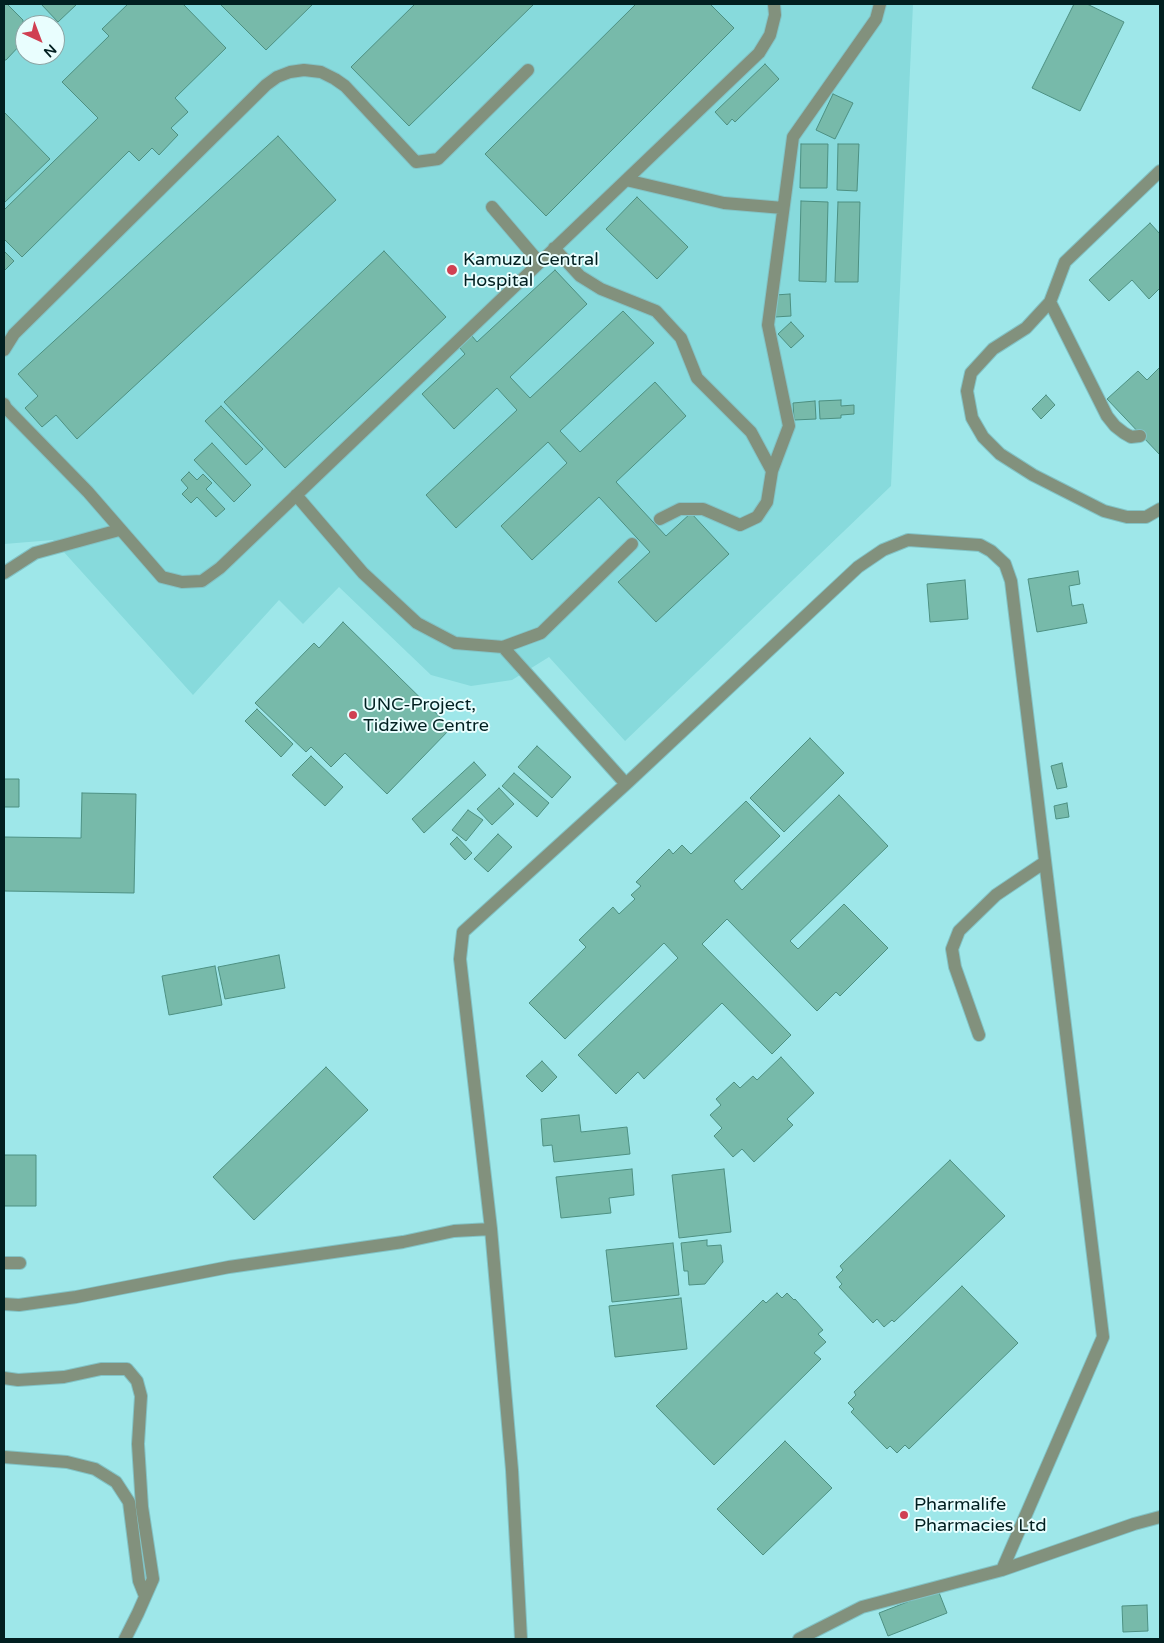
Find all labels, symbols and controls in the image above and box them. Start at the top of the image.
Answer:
north arrow [15,15,65,65]
text: N [40,41,60,61]
place label: Kamuzu Central Hospital [463,249,599,292]
marker: Kamuzu Central Hospital [445,263,459,277]
place label: UNC-Project, Tidziwe Centre [363,694,489,736]
marker: UNC-Project, Tidziwe Centre [347,709,359,721]
place label: Pharmalife Pharmacies Ltd [914,1494,1047,1536]
marker: Pharmalife Pharmacies Ltd [898,1509,910,1521]

